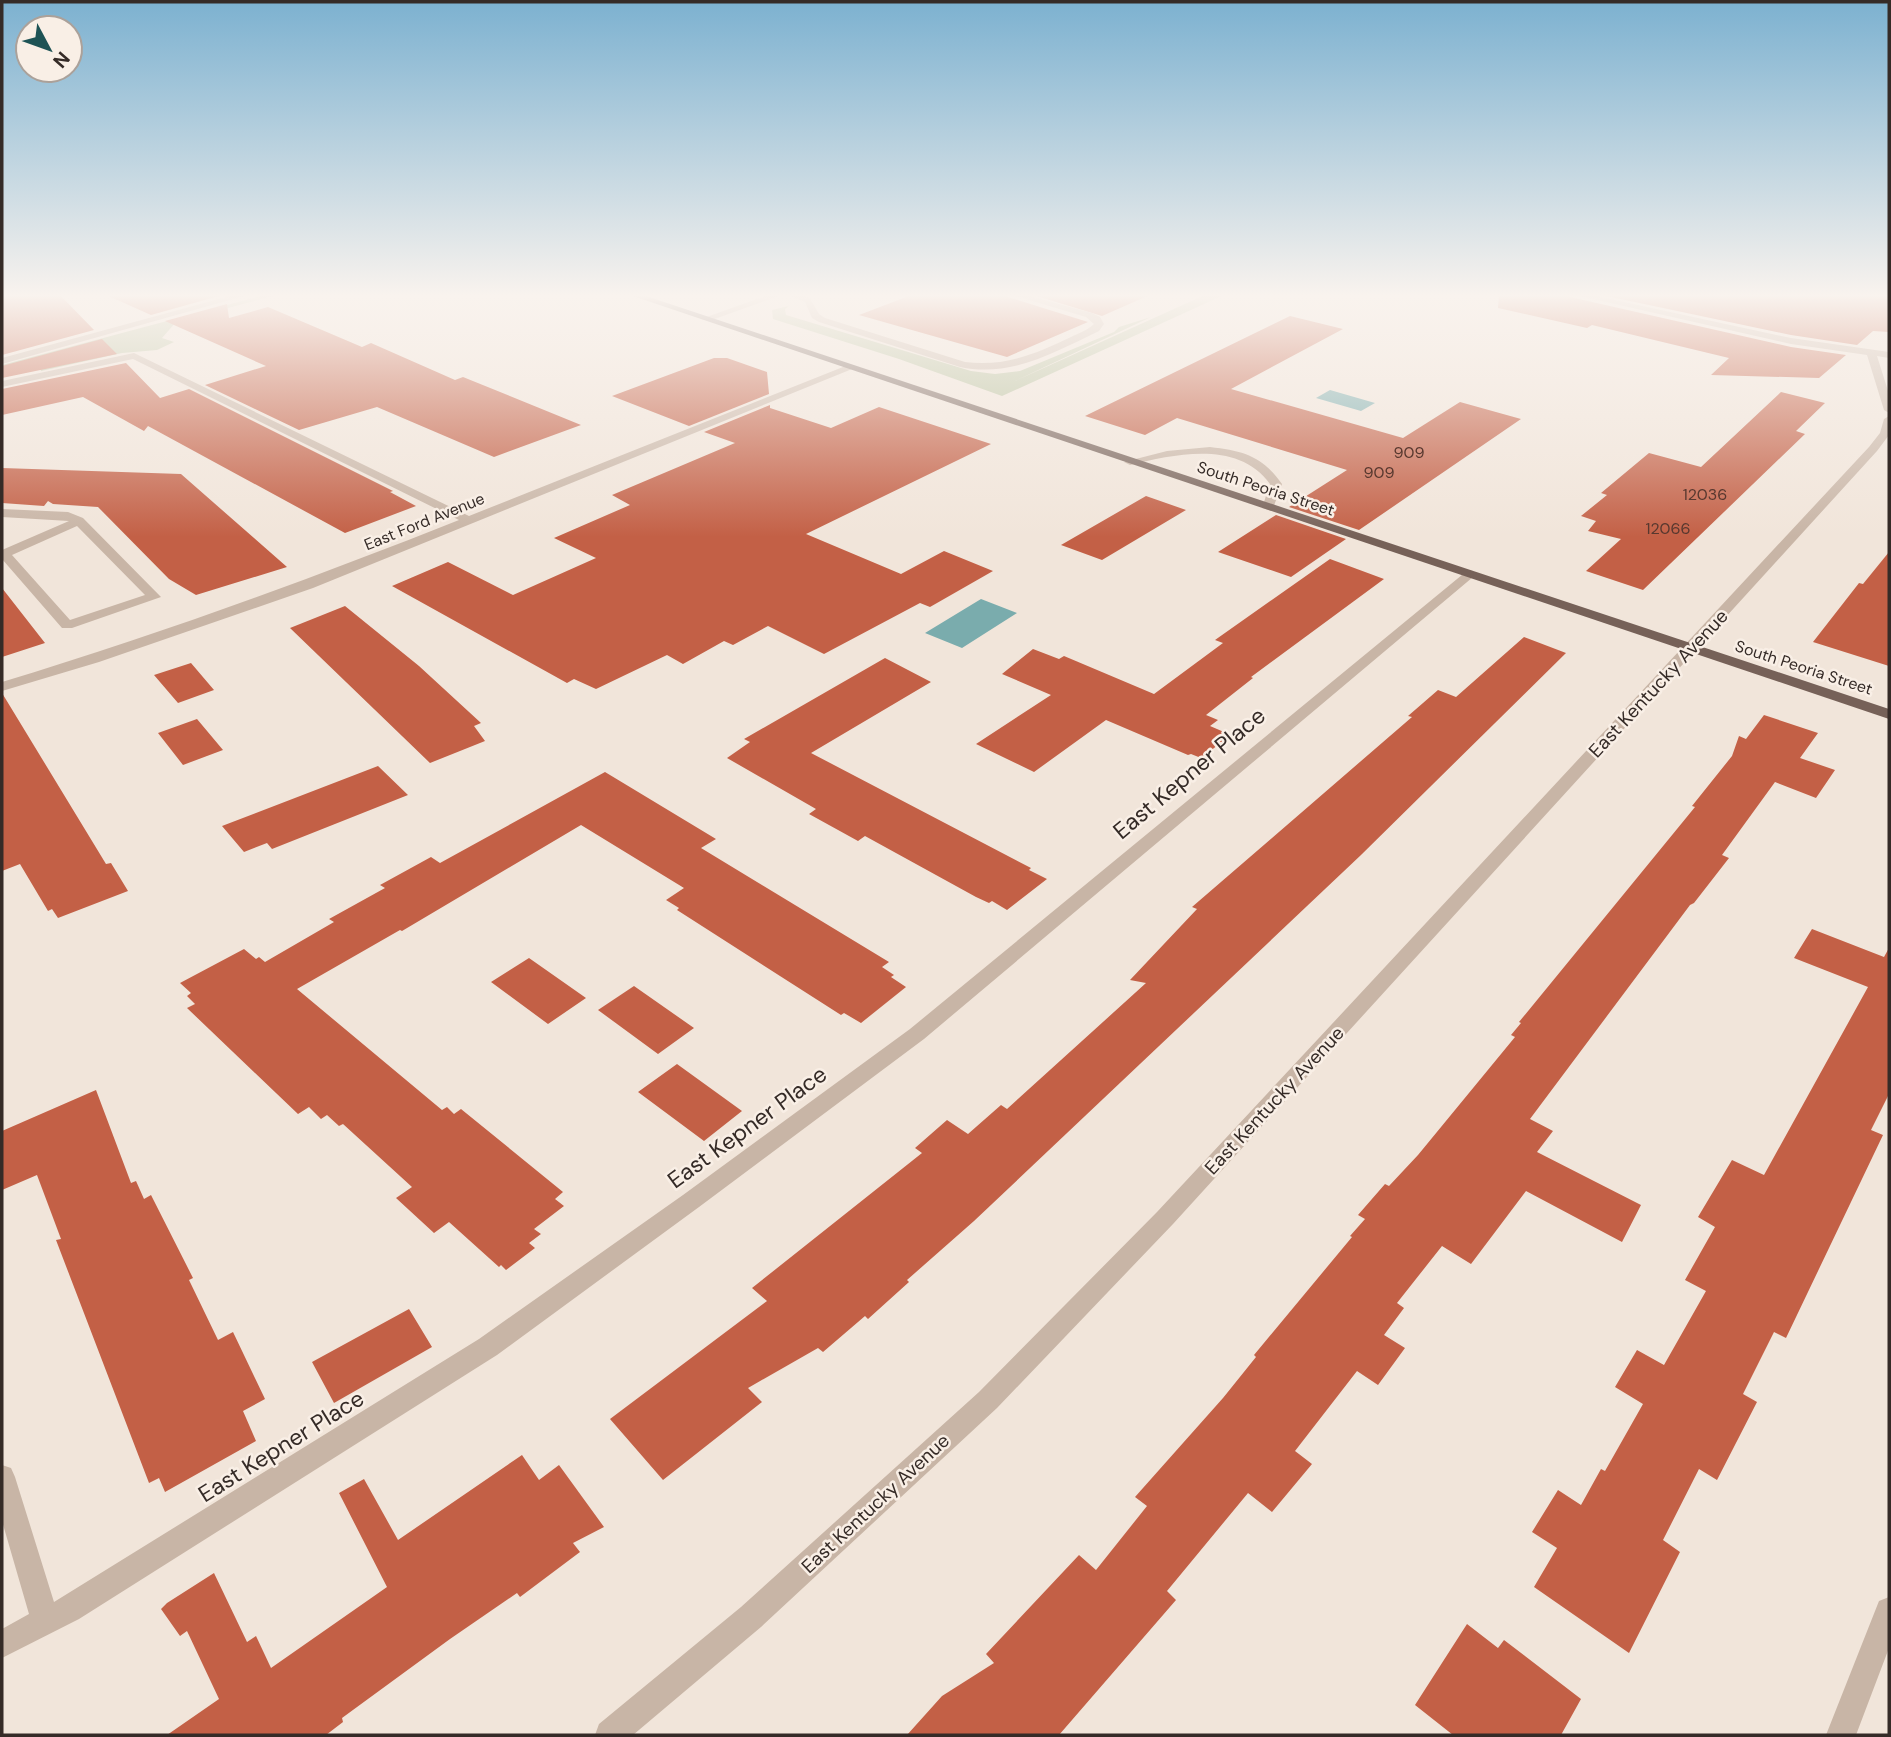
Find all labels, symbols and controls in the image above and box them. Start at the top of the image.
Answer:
north arrow [14,14,84,84]
text: N [47,46,75,73]
house number: 909 [1393,442,1425,463]
street label: South Peoria Street [1195,456,1337,521]
house number: 909 [1363,462,1395,483]
house number: 12036 [1683,484,1727,505]
street label: East Ford Avenue [361,488,487,555]
house number: 12066 [1645,518,1691,539]
street label: East Kentucky Avenue [1583,604,1734,763]
street label: South Peoria Street [1733,635,1875,700]
street label: East Kepner Place [1107,700,1271,846]
street label: East Kentucky Avenue [1199,1021,1350,1180]
street label: East Kepner Place [661,1059,833,1195]
street label: East Kepner Place [193,1383,369,1509]
street label: East Kentucky Avenue [796,1428,955,1579]

